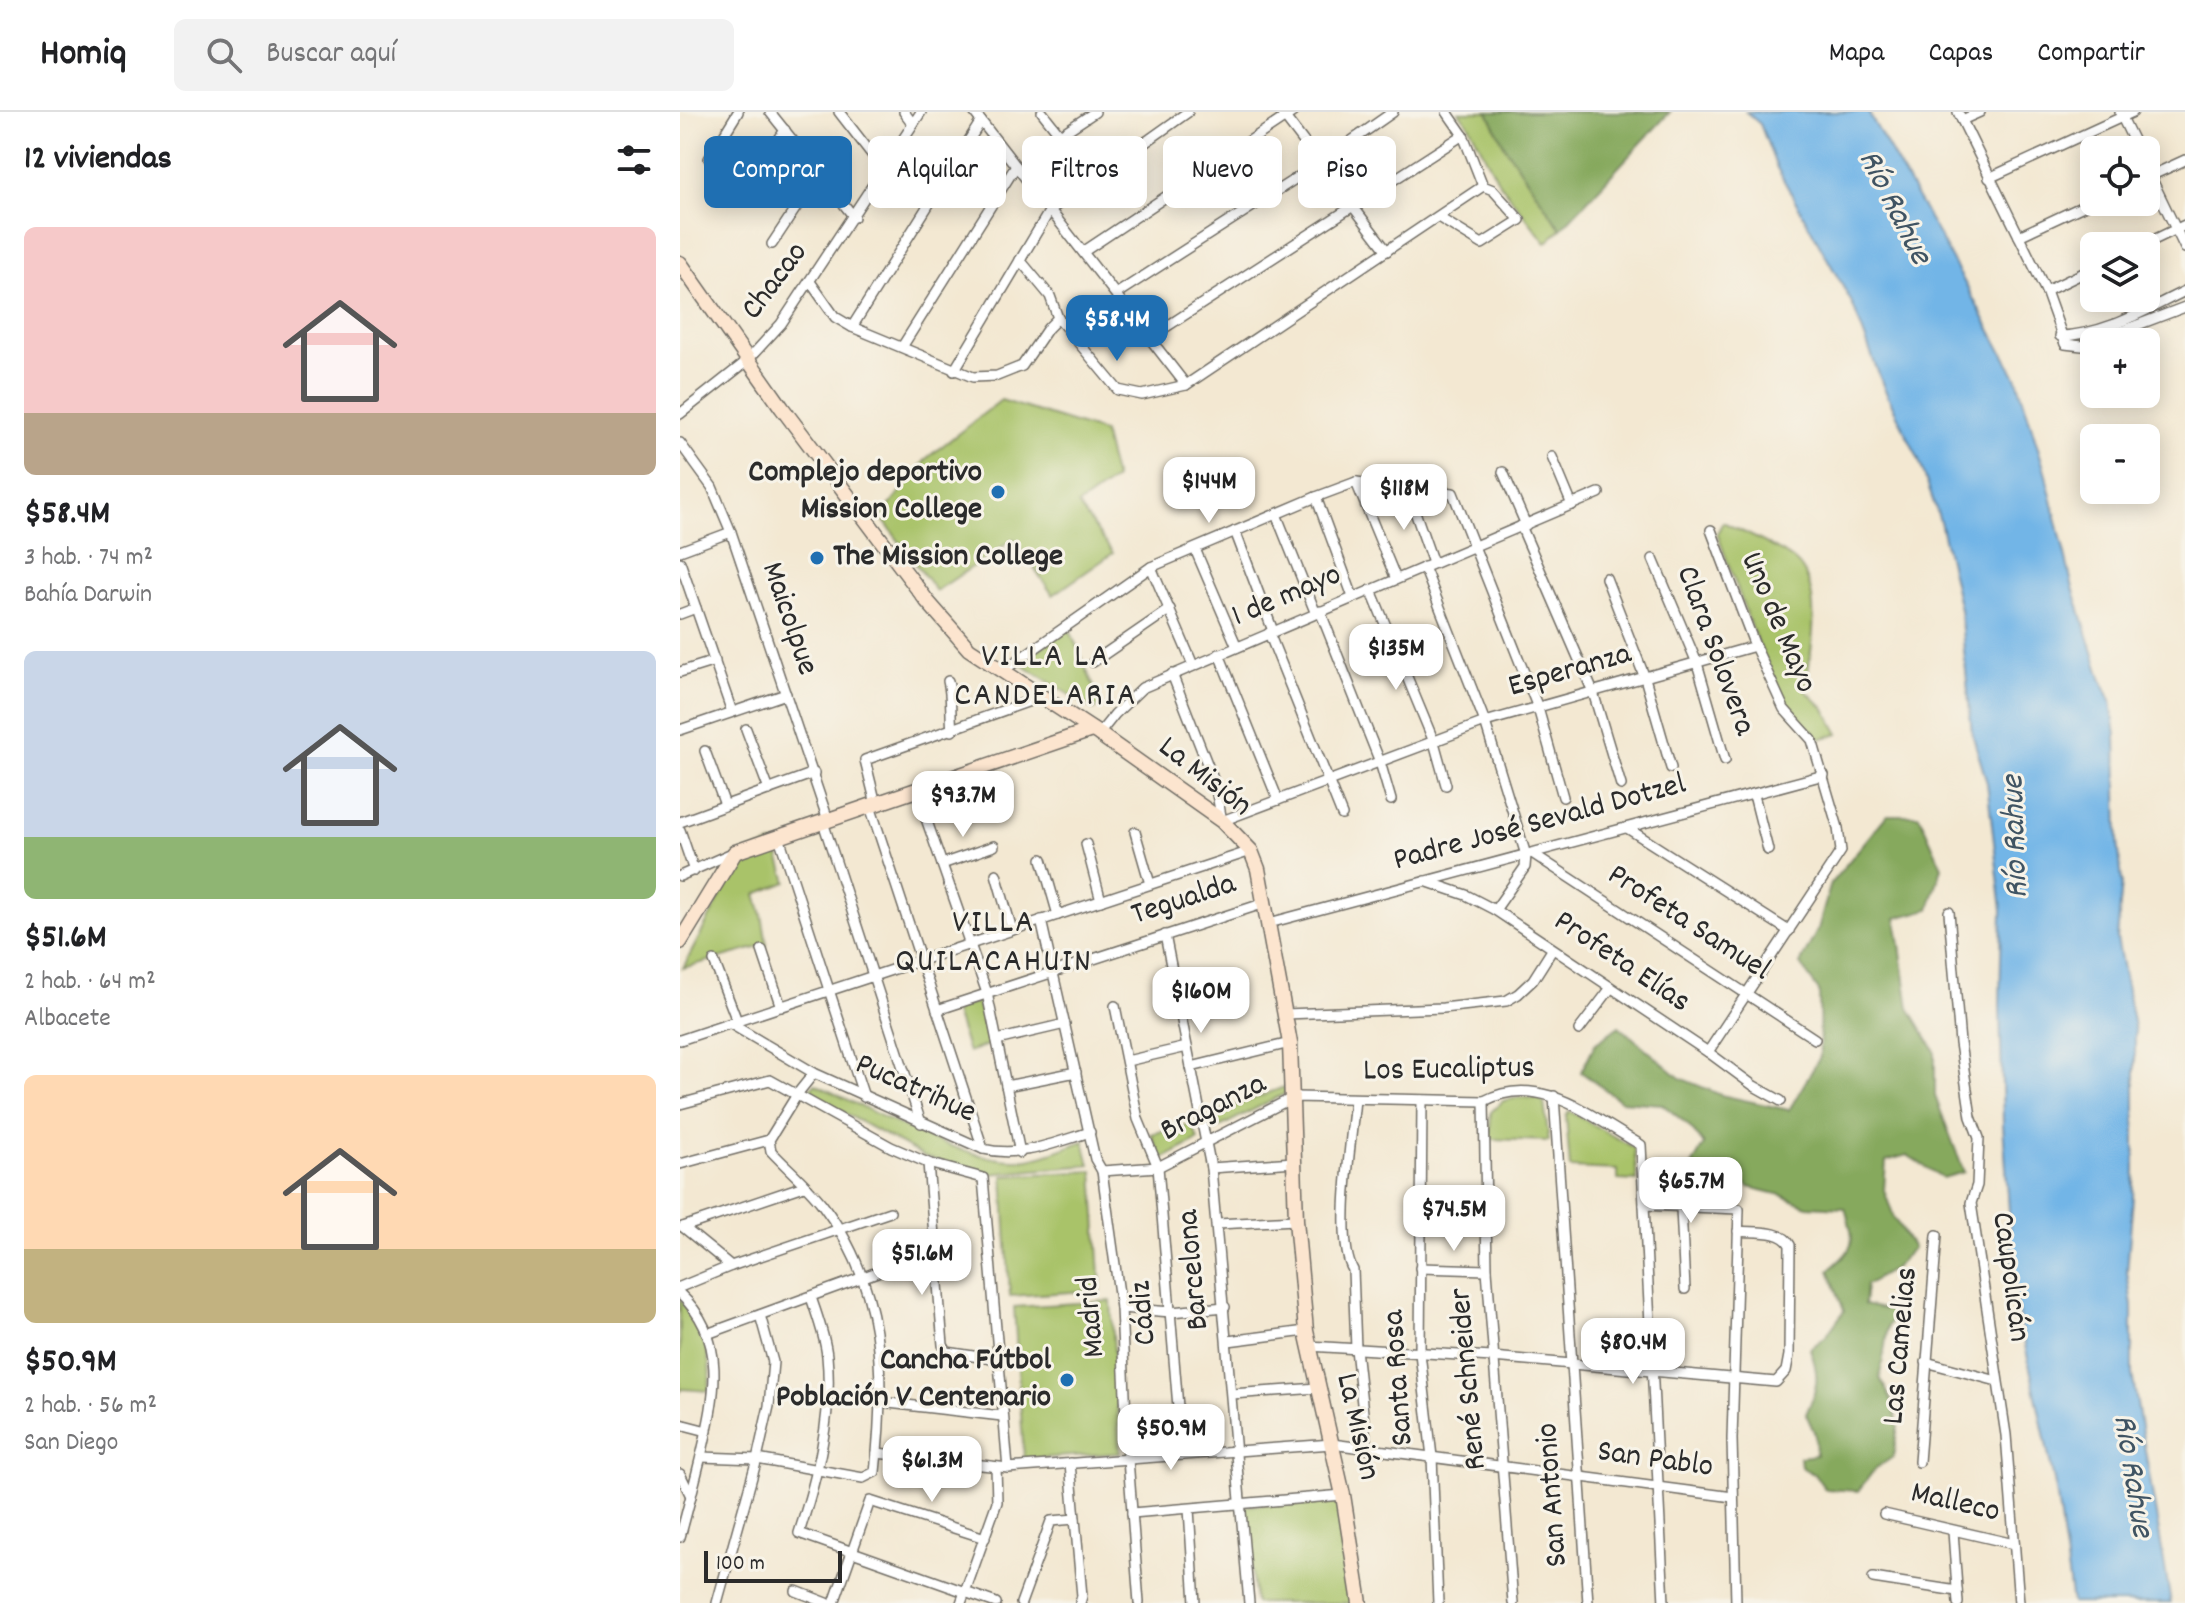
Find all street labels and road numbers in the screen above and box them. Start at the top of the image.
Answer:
street label: Chacao [731,233,821,331]
street label: Uno de Mayo [1727,545,1827,701]
street label: 1 de mayo [1225,553,1349,641]
street label: Maicolpue [747,556,829,682]
street label: Clara Solovera [1662,560,1766,743]
street label: Esperanza [1503,632,1638,711]
street label: La Misión [1147,727,1261,829]
street label: Padre José Sevald Dotzel [1389,763,1692,885]
street label: Profeta Samuel [1597,854,1779,994]
street label: Tegualda [1126,862,1243,939]
street label: Profeta Elías [1543,900,1699,1026]
street label: Pucatrihue [847,1043,983,1137]
street label: Los Eucaliptus [1363,1047,1535,1095]
street label: Braganza [1153,1062,1276,1155]
street label: Barcelona [1167,1207,1223,1332]
street label: Caupolicán [1977,1209,2041,1345]
street label: Las Camelias [1872,1265,1932,1427]
street label: Madrid [1067,1274,1119,1360]
street label: Cádiz [1119,1279,1171,1347]
street label: René Schneider [1439,1286,1501,1472]
street label: Santa Rosa [1372,1307,1428,1448]
street label: La Misión [1321,1369,1391,1485]
street label: San Antonio [1526,1421,1582,1569]
street label: San Pablo [1594,1430,1716,1492]
street label: Malleco [1906,1471,2004,1537]

